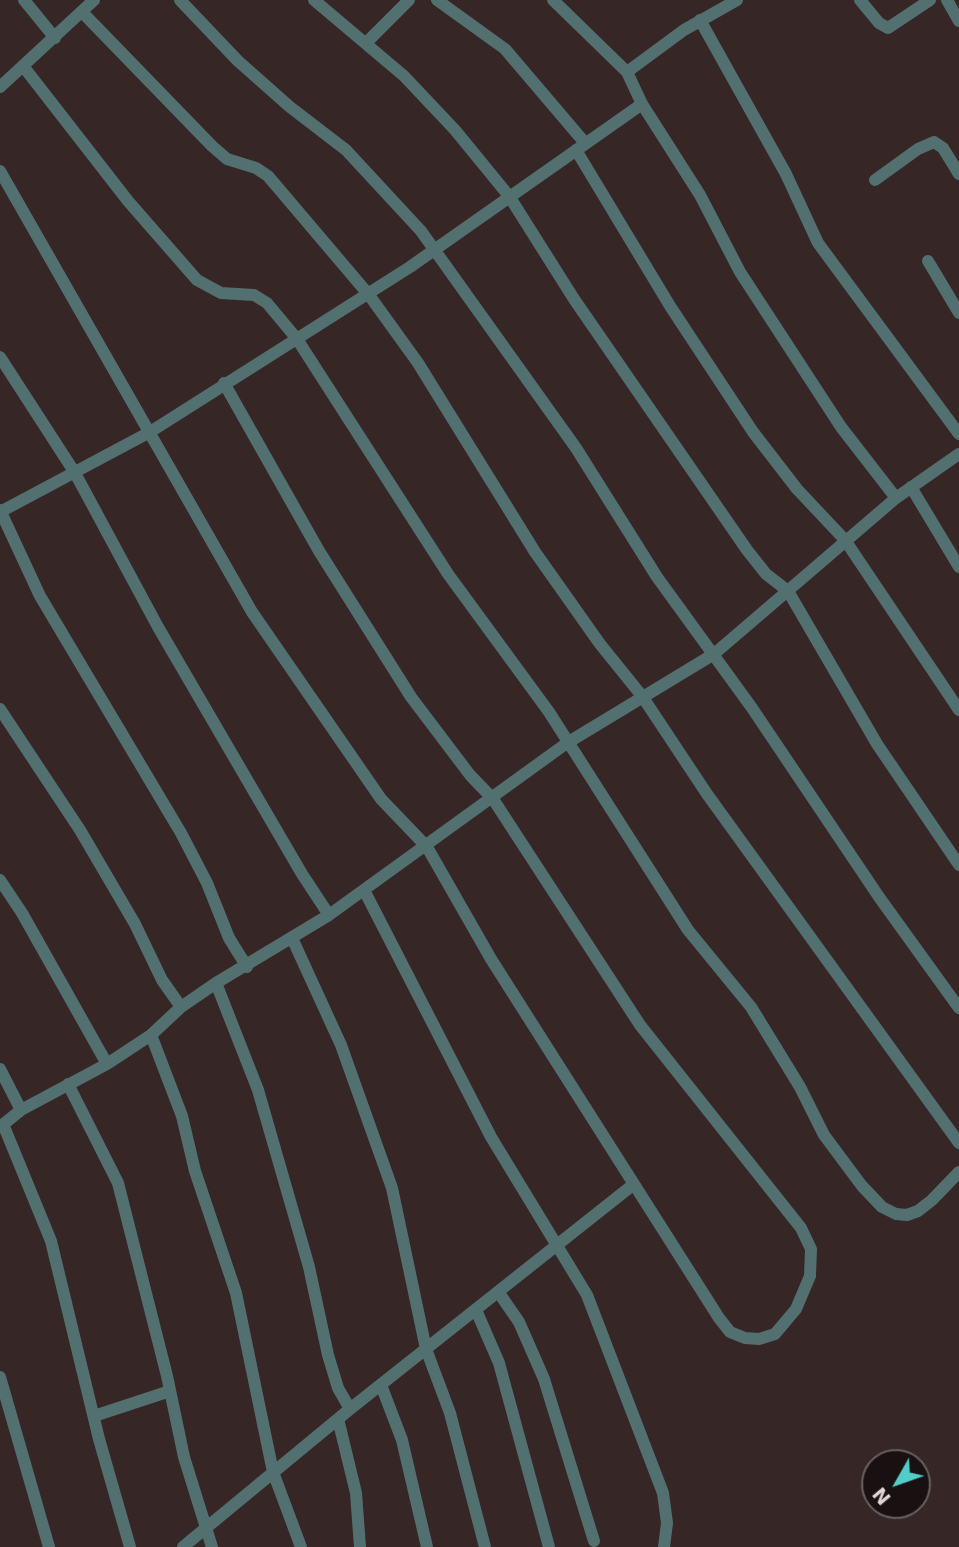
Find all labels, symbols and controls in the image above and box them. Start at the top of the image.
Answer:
north arrow [861,1449,931,1519]
text: N [868,1483,895,1509]

